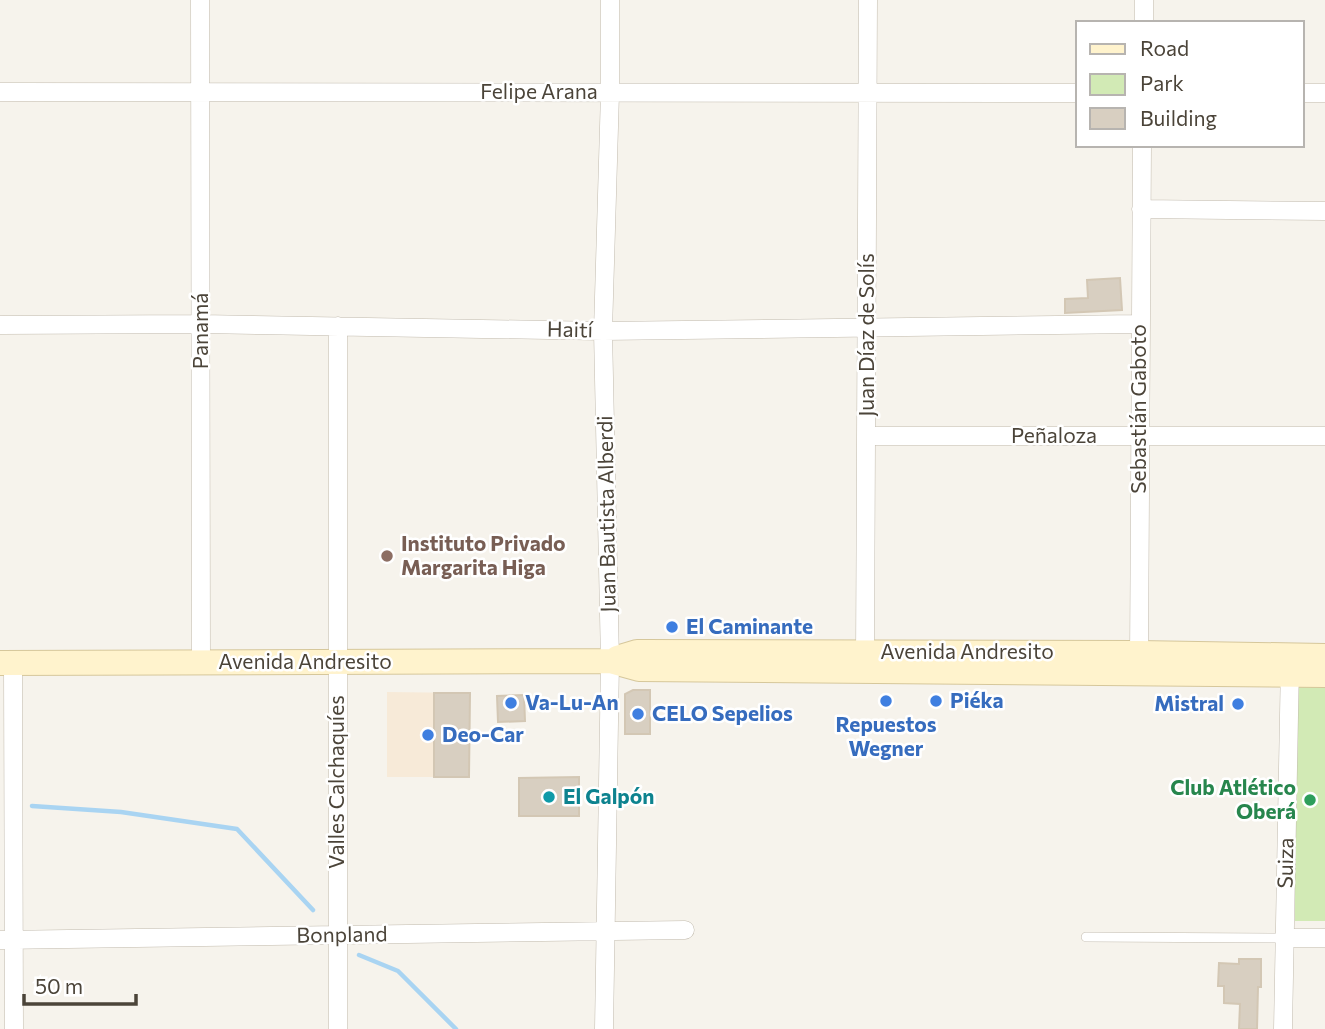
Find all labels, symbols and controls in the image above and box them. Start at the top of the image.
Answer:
legend [1076,21,1304,147]
text: Road [1140,35,1189,60]
text: Park [1140,70,1184,95]
street label: Felipe Arana [480,78,598,103]
text: Building [1140,105,1217,130]
street label: Juan Díaz de Solís [853,253,878,417]
street label: Panamá [187,293,212,369]
street label: Haití [547,316,594,341]
street label: Sebastián Gaboto [1125,324,1150,494]
street label: Juan Bautista Alberdi [591,415,620,613]
street label: Peñaloza [1011,422,1097,447]
place label: Instituto Privado Margarita Higa [401,530,566,579]
marker: Instituto Privado Margarita Higa [379,548,395,564]
place label: El Caminante [686,613,813,638]
marker: El Caminante [664,619,680,635]
street label: Avenida Andresito [880,638,1054,663]
street label: Avenida Andresito [218,648,392,673]
place label: Piéka [950,687,1004,712]
place label: Va-Lu-An [525,689,619,714]
place label: Mistral [1154,690,1224,715]
marker: Repuestos Wegner [878,693,894,709]
marker: Piéka [928,693,944,709]
street label: Valles Calchaquíes [323,695,348,869]
marker: Va-Lu-An [503,695,519,711]
marker: Mistral [1230,696,1246,712]
place label: CELO Sepelios [652,700,793,725]
marker: CELO Sepelios [630,706,646,722]
place label: Repuestos Wegner [836,711,937,760]
place label: Deo-Car [442,721,524,746]
marker: Deo-Car [420,727,436,743]
place label: Club Atlético Oberá [1170,774,1296,823]
place label: El Galpón [563,783,655,808]
marker: El Galpón [541,789,557,805]
marker: Club Atlético Oberá [1302,792,1318,808]
street label: Suiza [1272,837,1297,889]
street label: Bonpland [296,920,388,947]
scale bar [24,962,136,1006]
text: 50 m [35,973,83,998]

